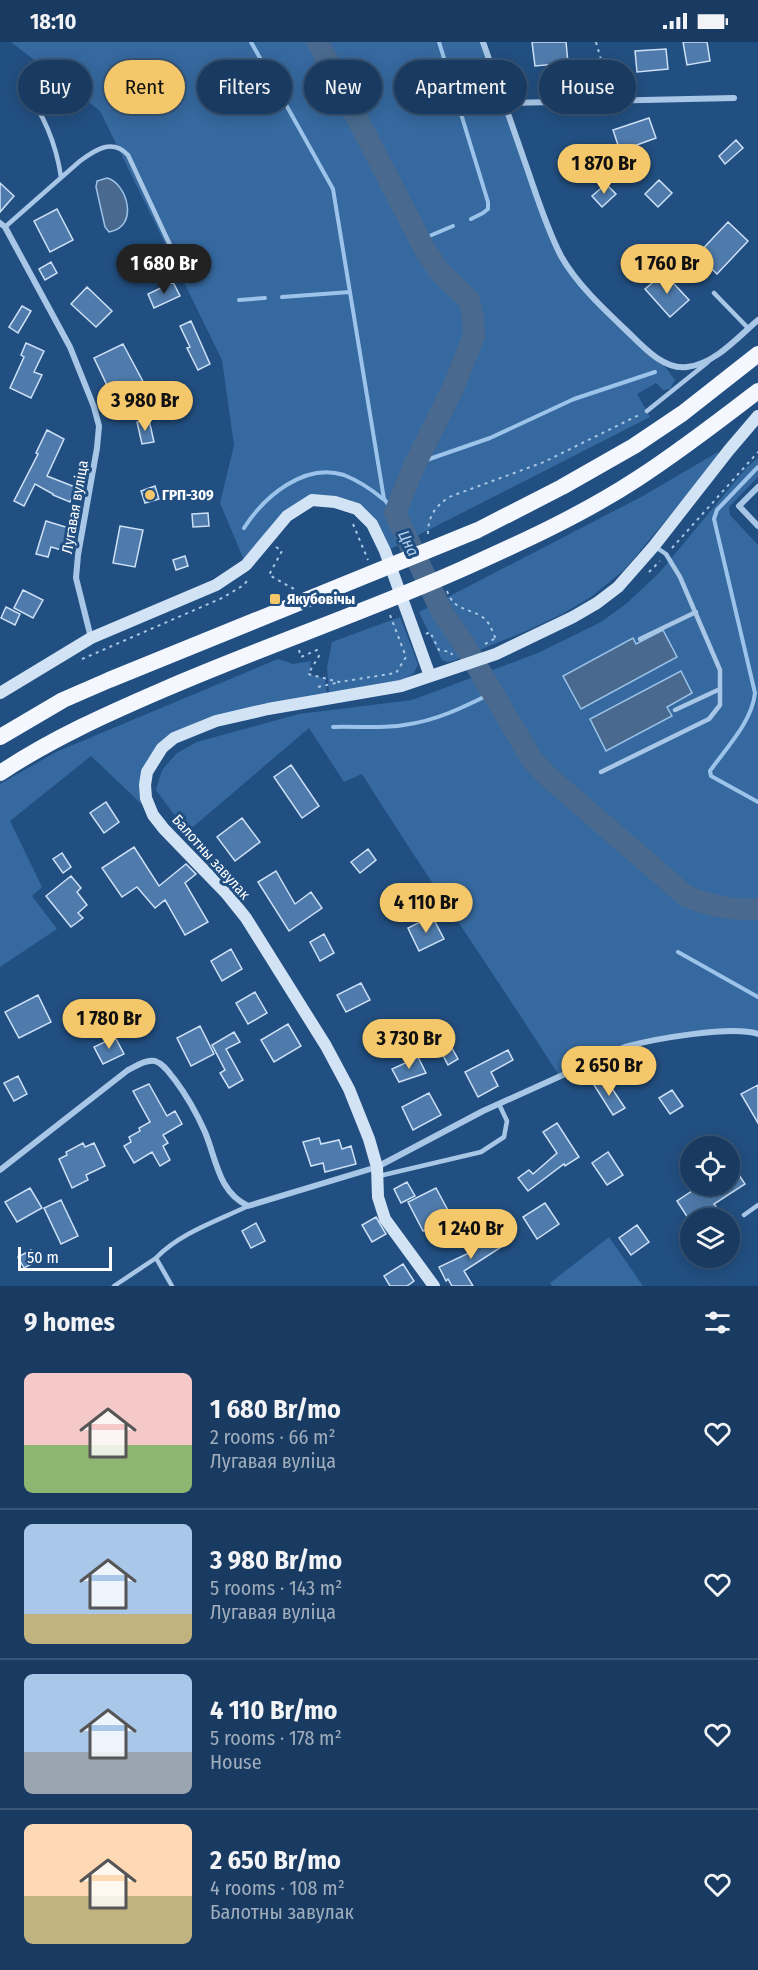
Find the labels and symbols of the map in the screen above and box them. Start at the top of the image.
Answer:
pin: 1 870 Br [542,144,666,195]
pin: 1 680 Br [102,244,226,295]
pin: 1 760 Br [605,244,729,295]
pin: 3 980 Br [83,381,207,432]
street label: Лугавая вуліца [58,459,92,555]
place label: ГРП-309 [162,486,214,504]
marker: ГРП-309 [143,488,157,502]
water label: Цна [394,527,423,559]
place label: Якубовічы [287,590,355,608]
marker: Якубовічы [268,592,282,606]
street label: Балотны завулак [168,811,254,903]
pin: 4 110 Br [364,883,488,934]
pin: 1 780 Br [47,999,171,1050]
pin: 3 730 Br [347,1019,471,1070]
pin: 2 650 Br [547,1046,671,1097]
pin: 1 240 Br [409,1209,533,1260]
scale bar [18,1244,112,1272]

